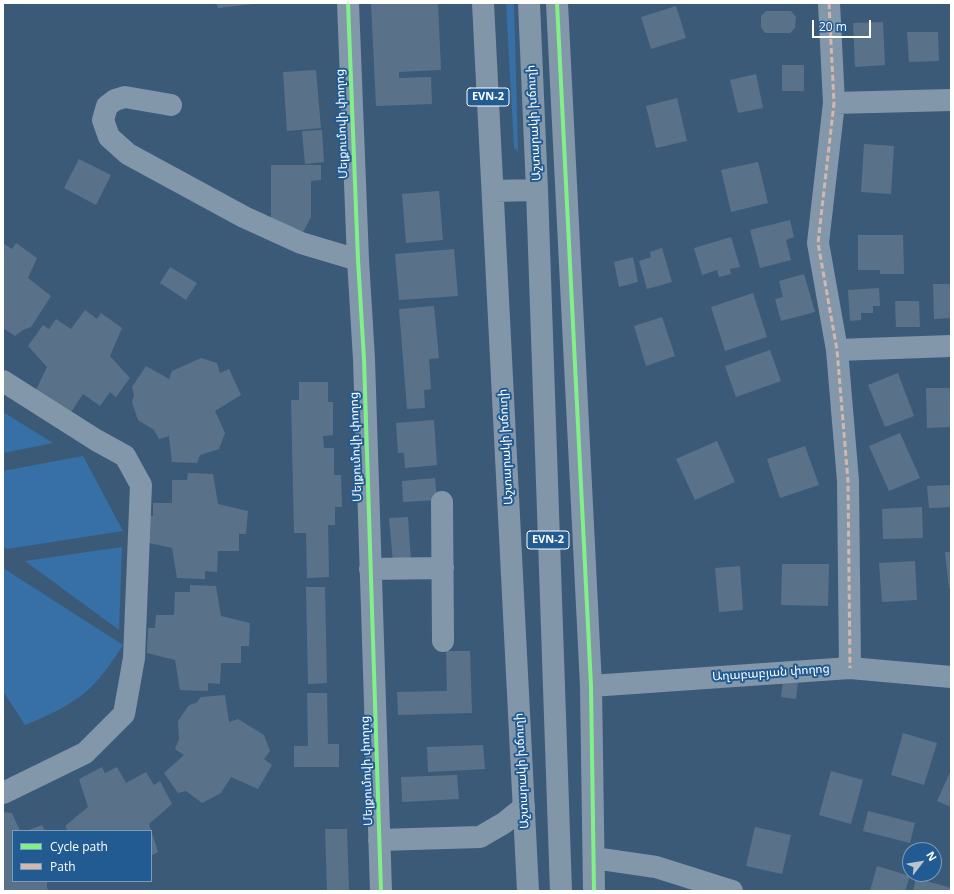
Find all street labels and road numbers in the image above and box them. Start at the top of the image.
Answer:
street label: Աշտարակի խճուղի [524,65,544,181]
street label: Մելքումովի փողոց [333,69,351,179]
road number: EVN-2 [467,88,509,106]
street label: Աշտարակի խճուղի [496,389,516,505]
street label: Մելքումովի փողոց [347,392,365,502]
road number: EVN-2 [527,531,569,549]
street label: Աղաբաբյան փողոց [712,662,830,684]
street label: Աշտարակի խճուղի [512,713,532,829]
street label: Մելքումովի փողոց [358,716,376,826]

